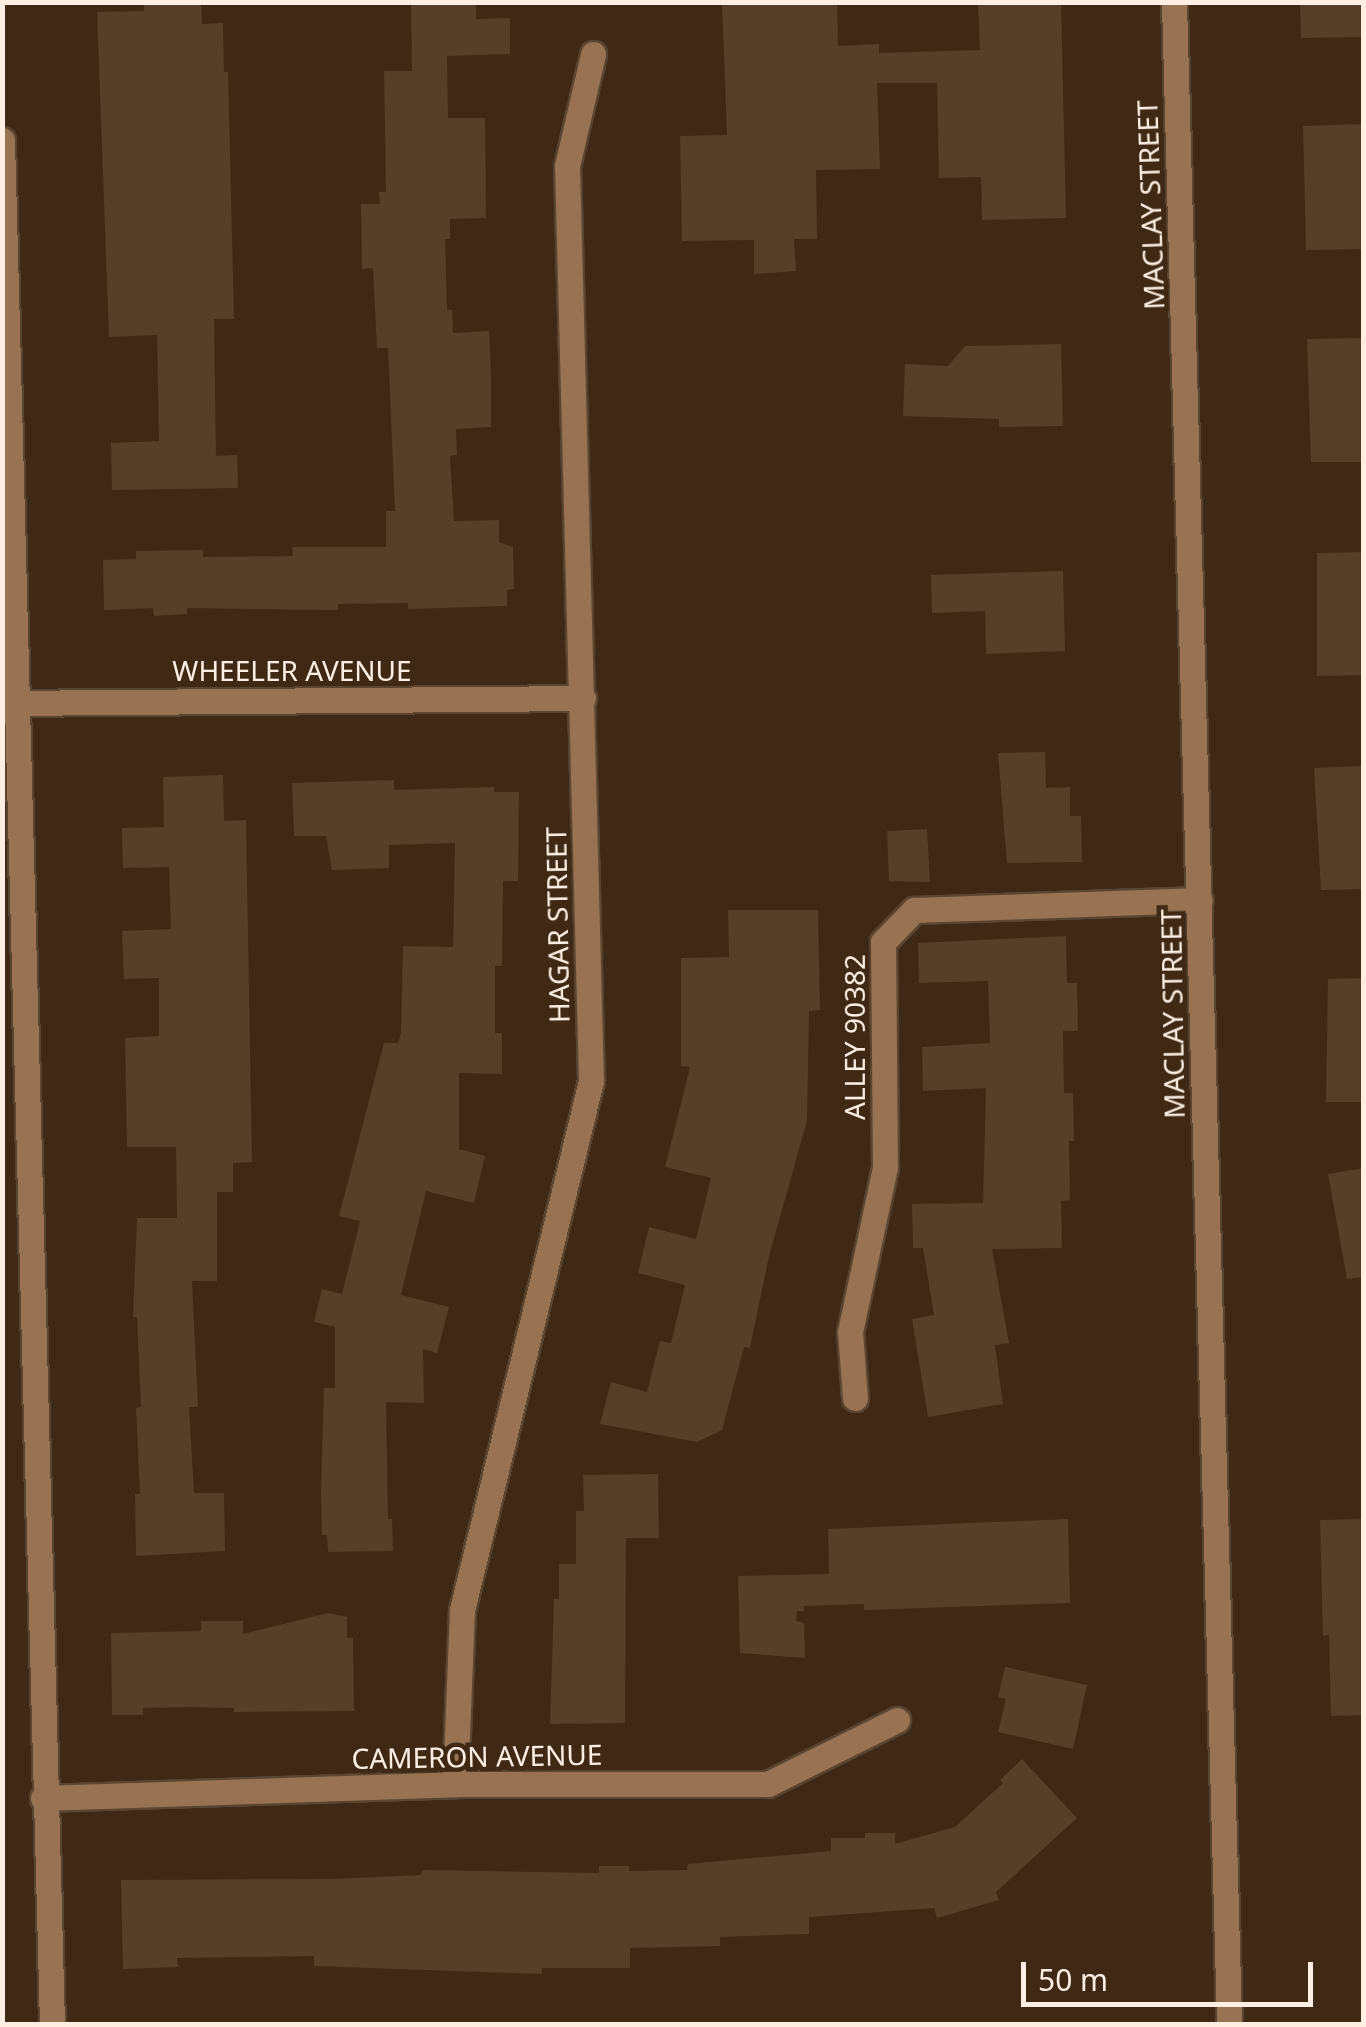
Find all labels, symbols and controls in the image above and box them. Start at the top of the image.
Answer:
street label: MACLAY STREET [1130,100,1170,310]
street label: WHEELER AVENUE [172,653,412,687]
street label: HAGAR STREET [538,827,576,1023]
street label: MACLAY STREET [1153,909,1191,1119]
street label: ALLEY 90382 [837,954,871,1120]
street label: CAMERON AVENUE [351,1737,603,1775]
scale bar [1026,1942,1318,2004]
text: 50 m [1038,1959,1108,2000]

